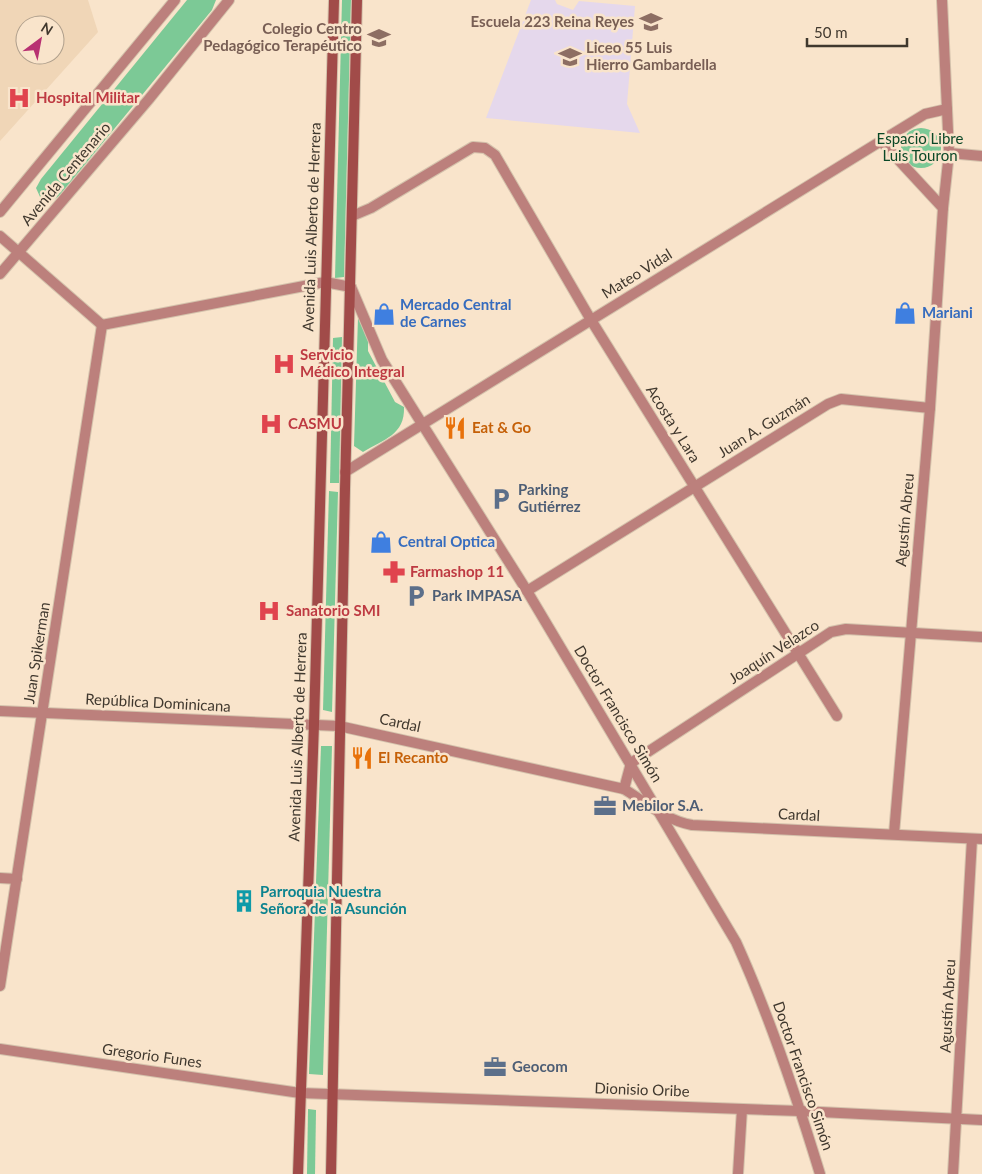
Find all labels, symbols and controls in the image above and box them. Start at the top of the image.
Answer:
school or university icon: Escuela 223 Reina Reyes [638,9,664,35]
place label: Escuela 223 Reina Reyes [471,12,634,30]
north arrow [15,15,65,65]
scale bar [807,15,907,47]
text: N [38,18,56,39]
place label: Colegio Centro Pedagógico Terapéutico [203,19,362,54]
text: 50 m [814,23,848,41]
school or university icon: Colegio Centro Pedagógico Terapéutico [366,25,392,51]
place label: Liceo 55 Luis Hierro Gambardella [586,38,717,73]
school or university icon: Liceo 55 Luis Hierro Gambardella [557,44,583,70]
hospital icon: Hospital Militar [6,85,32,111]
place label: Hospital Militar [36,88,140,106]
street label: Avenida Centenario [17,118,114,229]
street label: Avenida Luis Alberto de Herrera [298,122,324,332]
park label: Espacio Libre Luis Touron [877,129,963,164]
street label: Mateo Vidal [598,245,675,302]
place label: Mercado Central de Carnes [400,295,512,330]
shop icon: Mariani [892,300,918,326]
shop icon: Mercado Central de Carnes [371,301,397,327]
place label: Mariani [922,303,973,321]
place label: Servicio Médico Integral [300,345,405,380]
hospital icon: Servicio Médico Integral [271,351,297,377]
street label: Acosta y Lara [643,382,705,465]
street label: Juan A. Guzmán [714,390,813,461]
hospital icon: CASMU [258,411,284,437]
place label: CASMU [288,414,342,432]
restaurant icon: Eat & Go [442,415,468,441]
place label: Eat & Go [472,418,532,436]
street label: Agustín Abreu [891,472,917,567]
place label: Parking Gutiérrez [518,480,581,515]
parking icon: Parking Gutiérrez [488,486,514,512]
shop icon: Central Optica [368,529,394,555]
place label: Central Optica [398,532,495,550]
pharmacy icon: Farmashop 11 [381,559,407,585]
place label: Farmashop 11 [410,562,504,580]
parking icon: Park IMPASA [403,583,429,609]
place label: Park IMPASA [432,586,522,604]
hospital icon: Sanatorio SMI [256,598,282,624]
street label: Juan Spikerman [19,601,53,705]
place label: Sanatorio SMI [286,601,380,619]
street label: Joaquín Velazco [725,615,822,687]
street label: Avenida Luis Alberto de Herrera [284,632,310,842]
street label: Doctor Francisco Simón [571,642,667,785]
street label: República Dominicana [85,689,231,715]
street label: Cardal [378,709,423,735]
restaurant icon: El Recanto [349,745,375,771]
place label: El Recanto [378,748,449,766]
office icon: Mebilor S.A. [592,793,618,819]
place label: Mebilor S.A. [622,796,703,814]
street label: Cardal [778,804,821,824]
place label: Parroquia Nuestra Señora de la Asunción [260,882,407,917]
building icon: Parroquia Nuestra Señora de la Asunción [231,888,257,914]
street label: Agustín Abreu [936,959,958,1053]
street label: Doctor Francisco Simón [770,999,838,1153]
street label: Gregorio Funes [101,1039,203,1071]
office icon: Geocom [482,1054,508,1080]
place label: Geocom [512,1057,568,1075]
street label: Dionisio Oribe [594,1078,690,1100]

